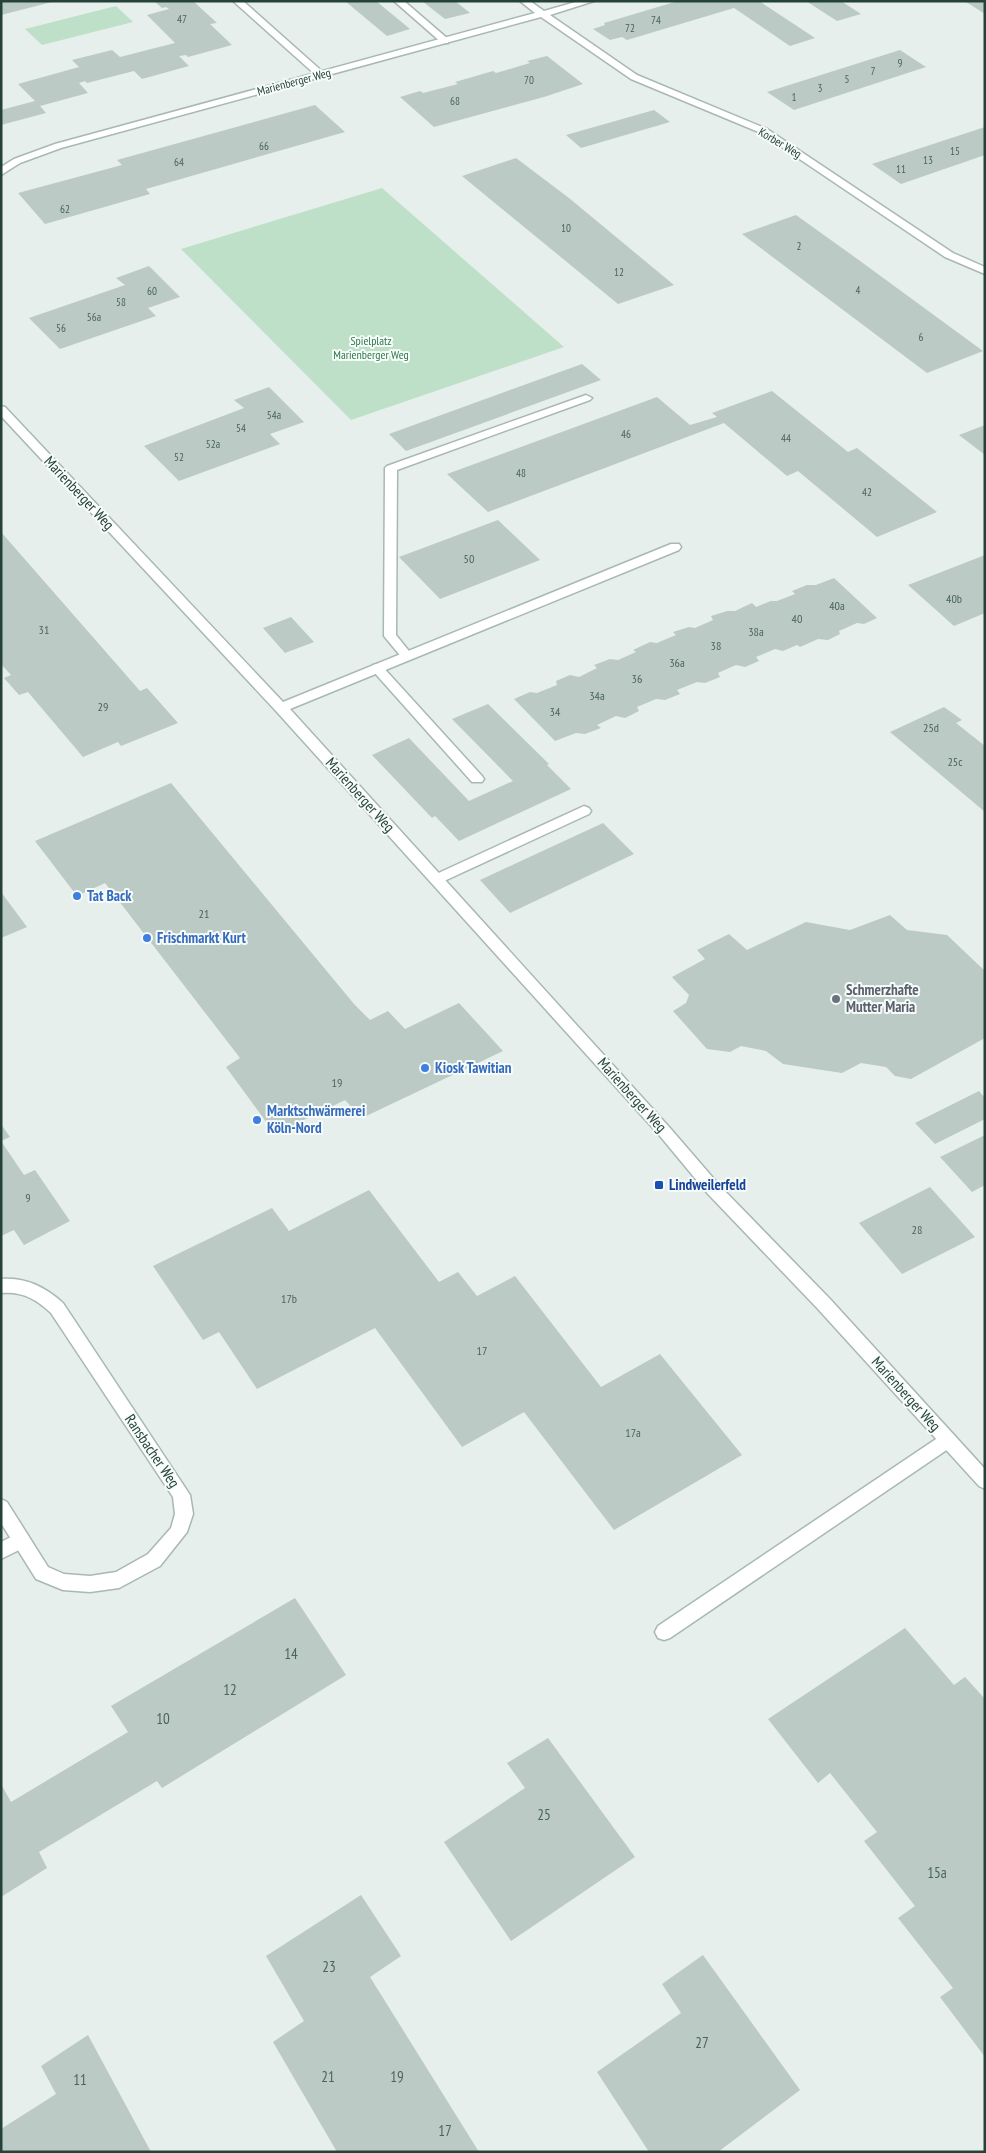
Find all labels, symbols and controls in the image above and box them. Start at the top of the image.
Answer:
house number: 47 [177,12,187,26]
house number: 74 [651,13,661,27]
house number: 72 [625,21,635,35]
house number: 9 [898,56,903,70]
house number: 7 [871,64,876,78]
street label: Marienberger Weg [255,65,332,99]
house number: 5 [845,72,850,86]
house number: 70 [524,73,534,87]
house number: 3 [818,81,823,95]
house number: 1 [792,90,797,104]
house number: 68 [450,94,460,108]
street label: Korber Weg [756,124,804,161]
house number: 66 [259,139,269,153]
house number: 15 [950,144,960,158]
house number: 13 [923,153,933,167]
house number: 64 [174,155,184,169]
house number: 11 [896,162,906,176]
house number: 62 [60,202,70,216]
house number: 10 [561,221,571,235]
house number: 2 [797,239,802,253]
house number: 12 [614,265,624,279]
house number: 4 [856,283,861,297]
house number: 60 [147,284,157,298]
house number: 58 [116,295,126,309]
house number: 56a [87,310,101,324]
house number: 56 [56,321,66,335]
house number: 6 [919,330,924,344]
park label: Spielplatz Marienberger Weg [333,333,409,362]
house number: 54a [267,408,281,422]
house number: 54 [236,421,246,435]
house number: 46 [621,427,631,441]
house number: 44 [781,431,791,445]
house number: 52a [206,437,220,451]
house number: 52 [174,450,184,464]
street label: Marienberger Weg [40,452,118,534]
house number: 48 [516,466,526,480]
house number: 42 [862,485,872,499]
house number: 50 [464,551,474,566]
house number: 40b [946,591,962,606]
house number: 40a [829,598,845,613]
house number: 40 [792,611,802,626]
house number: 31 [39,622,49,637]
house number: 38a [748,624,764,639]
house number: 38 [711,638,721,653]
house number: 36a [669,655,685,670]
house number: 36 [632,671,642,686]
house number: 34a [589,688,605,703]
house number: 29 [98,699,108,714]
house number: 34 [550,704,561,719]
house number: 25d [923,720,939,735]
street label: Marienberger Weg [322,753,399,836]
house number: 25c [947,754,963,769]
place label: Tat Back [87,886,132,905]
marker: Tat Back [71,890,83,902]
house number: 21 [199,906,209,921]
place label: Frischmarkt Kurt [157,928,246,947]
marker: Frischmarkt Kurt [141,932,153,944]
place label: Schmerzhafte Mutter Maria [846,980,919,1016]
marker: Schmerzhafte Mutter Maria [830,993,842,1005]
street label: Marienberger Weg [594,1053,671,1136]
place label: Kiosk Tawitian [435,1058,512,1077]
marker: Kiosk Tawitian [419,1062,431,1074]
house number: 19 [332,1075,342,1090]
place label: Marktschwärmerei Köln-Nord [267,1101,365,1137]
marker: Marktschwärmerei Köln-Nord [251,1114,263,1126]
place label: Lindweilerfeld [669,1175,746,1194]
marker: Lindweilerfeld [653,1179,665,1191]
house number: 9 [25,1190,31,1205]
house number: 28 [912,1222,922,1237]
house number: 17b [281,1291,297,1306]
house number: 17 [477,1343,487,1358]
street label: Marienberger Weg [868,1352,945,1435]
street label: Ransbacher Weg [121,1410,184,1491]
house number: 17a [625,1425,641,1440]
house number: 14 [284,1644,298,1663]
house number: 12 [223,1680,237,1699]
house number: 10 [156,1709,170,1728]
house number: 25 [537,1805,551,1824]
house number: 15a [927,1863,947,1882]
house number: 23 [322,1957,336,1976]
house number: 27 [695,2033,709,2052]
house number: 21 [321,2067,335,2086]
house number: 19 [390,2067,404,2086]
house number: 11 [73,2070,87,2089]
house number: 17 [438,2121,452,2140]

